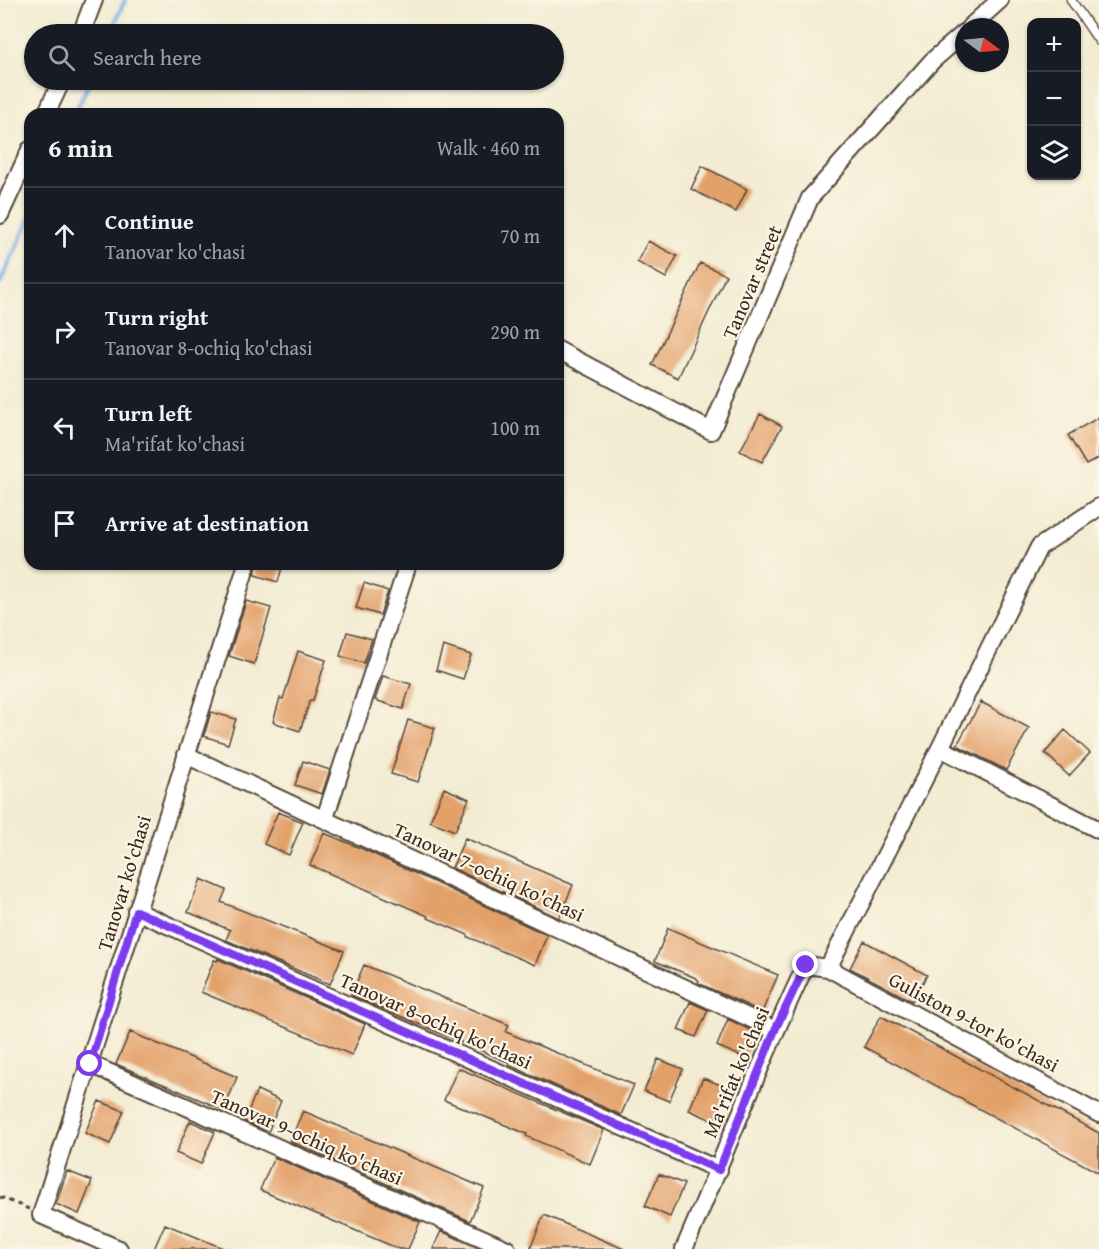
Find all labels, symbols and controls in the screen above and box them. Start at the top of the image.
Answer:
north arrow [955,18,1009,72]
map controls [1027,18,1081,180]
button: + [1027,18,1081,72]
search box [24,24,564,90]
icon: search [45,41,78,74]
text: Search here [93,41,202,73]
button: − [1027,72,1081,126]
button: layers [1027,126,1081,180]
text: 6 min [48,128,113,167]
text: Walk · 460 m [437,133,540,162]
text: Continue [105,205,194,237]
icon: ahead [48,219,81,252]
street label: Tanovar street [714,220,789,343]
text: 70 m [500,221,540,250]
text: Tanovar ko'chasi [105,237,246,266]
text: Turn right [105,301,208,333]
icon: right [48,315,81,348]
text: 290 m [490,317,540,346]
text: Tanovar 8-ochiq ko'chasi [105,333,313,362]
text: Turn left [105,397,192,429]
icon: left [48,411,81,444]
text: 100 m [490,413,540,442]
text: Ma'rifat ko'chasi [105,429,245,458]
icon: arrive [48,507,81,540]
text: Arrive at destination [105,507,309,539]
street label: Tanovar ko'chasi [89,811,158,954]
street label: Tanovar 7-ochiq ko'chasi [389,815,590,929]
route end [792,951,818,977]
street label: Guliston 9-tor ko'chasi [884,964,1065,1079]
street label: Tanovar 8-ochiq ko'chasi [336,965,537,1076]
street label: Ma'rifat ko'chasi [695,1001,776,1142]
route start [76,1050,102,1076]
street label: Tanovar 9-ochiq ko'chasi [207,1081,408,1192]

